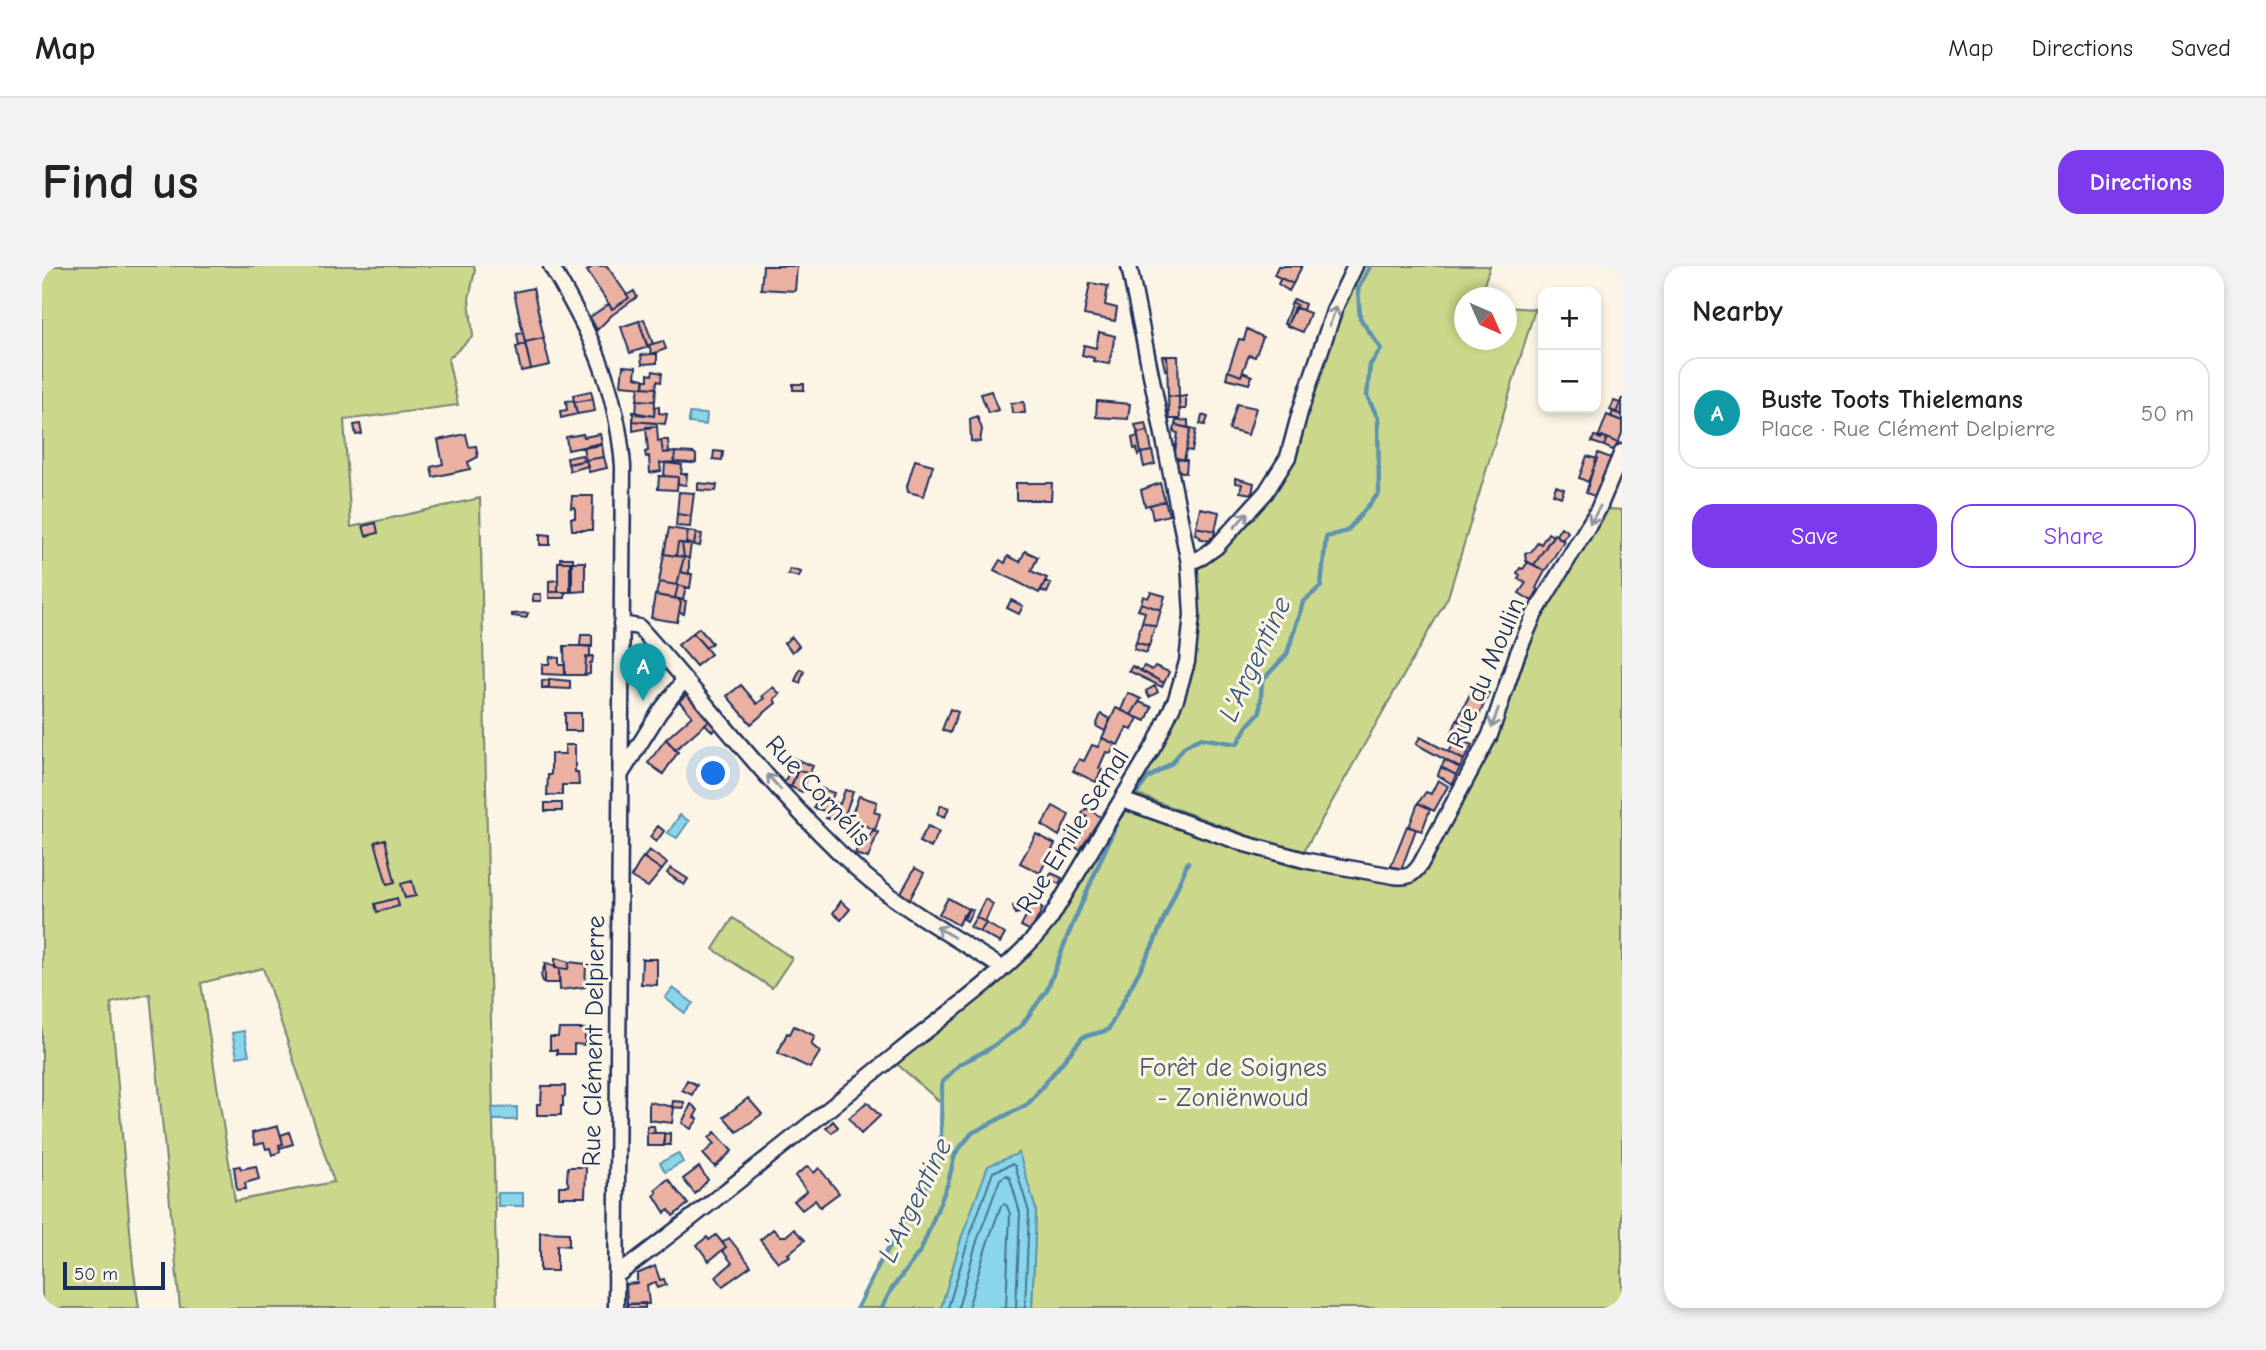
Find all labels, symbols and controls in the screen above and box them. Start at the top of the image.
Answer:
text: Map [35,29,96,67]
text: Map [1948,34,1994,62]
text: Directions [2032,34,2133,62]
text: Saved [2171,34,2231,62]
button: Directions [2058,150,2224,214]
text: Find us [42,154,198,210]
north arrow [1454,287,1517,350]
map controls [1538,287,1601,413]
button: + [1538,287,1601,350]
text: Nearby [1692,294,1783,329]
one-way arrow [1328,305,1340,327]
button: − [1538,350,1601,413]
text: Buste Toots Thielemans [1761,385,2023,415]
text: A [1711,400,1723,427]
text: 50 m [2141,400,2194,427]
text: Place · Rue Clément Delpierre [1761,415,2055,442]
one-way arrow [1588,504,1601,525]
button: Save [1692,504,1937,568]
button: Share [1951,504,2196,568]
one-way arrow [1233,511,1249,529]
water label: L'Argentine [1212,591,1298,727]
street label: Rue du Moulin [1441,593,1531,753]
pin: A [620,643,666,701]
one-way arrow [1488,707,1500,729]
street label: Rue Cornélis [759,729,877,853]
street label: Rue Emile Semal [1010,743,1136,919]
your location [696,756,730,790]
one-way arrow [767,774,783,792]
street label: Rue Clément Delpierre [577,915,611,1167]
one-way arrow [935,924,955,938]
park label: Forêt de Soignes - Zoniënwoud [1139,1053,1327,1113]
water label: L'Argentine [871,1133,959,1267]
scale bar [63,1259,164,1291]
text: 50 m [74,1263,118,1285]

